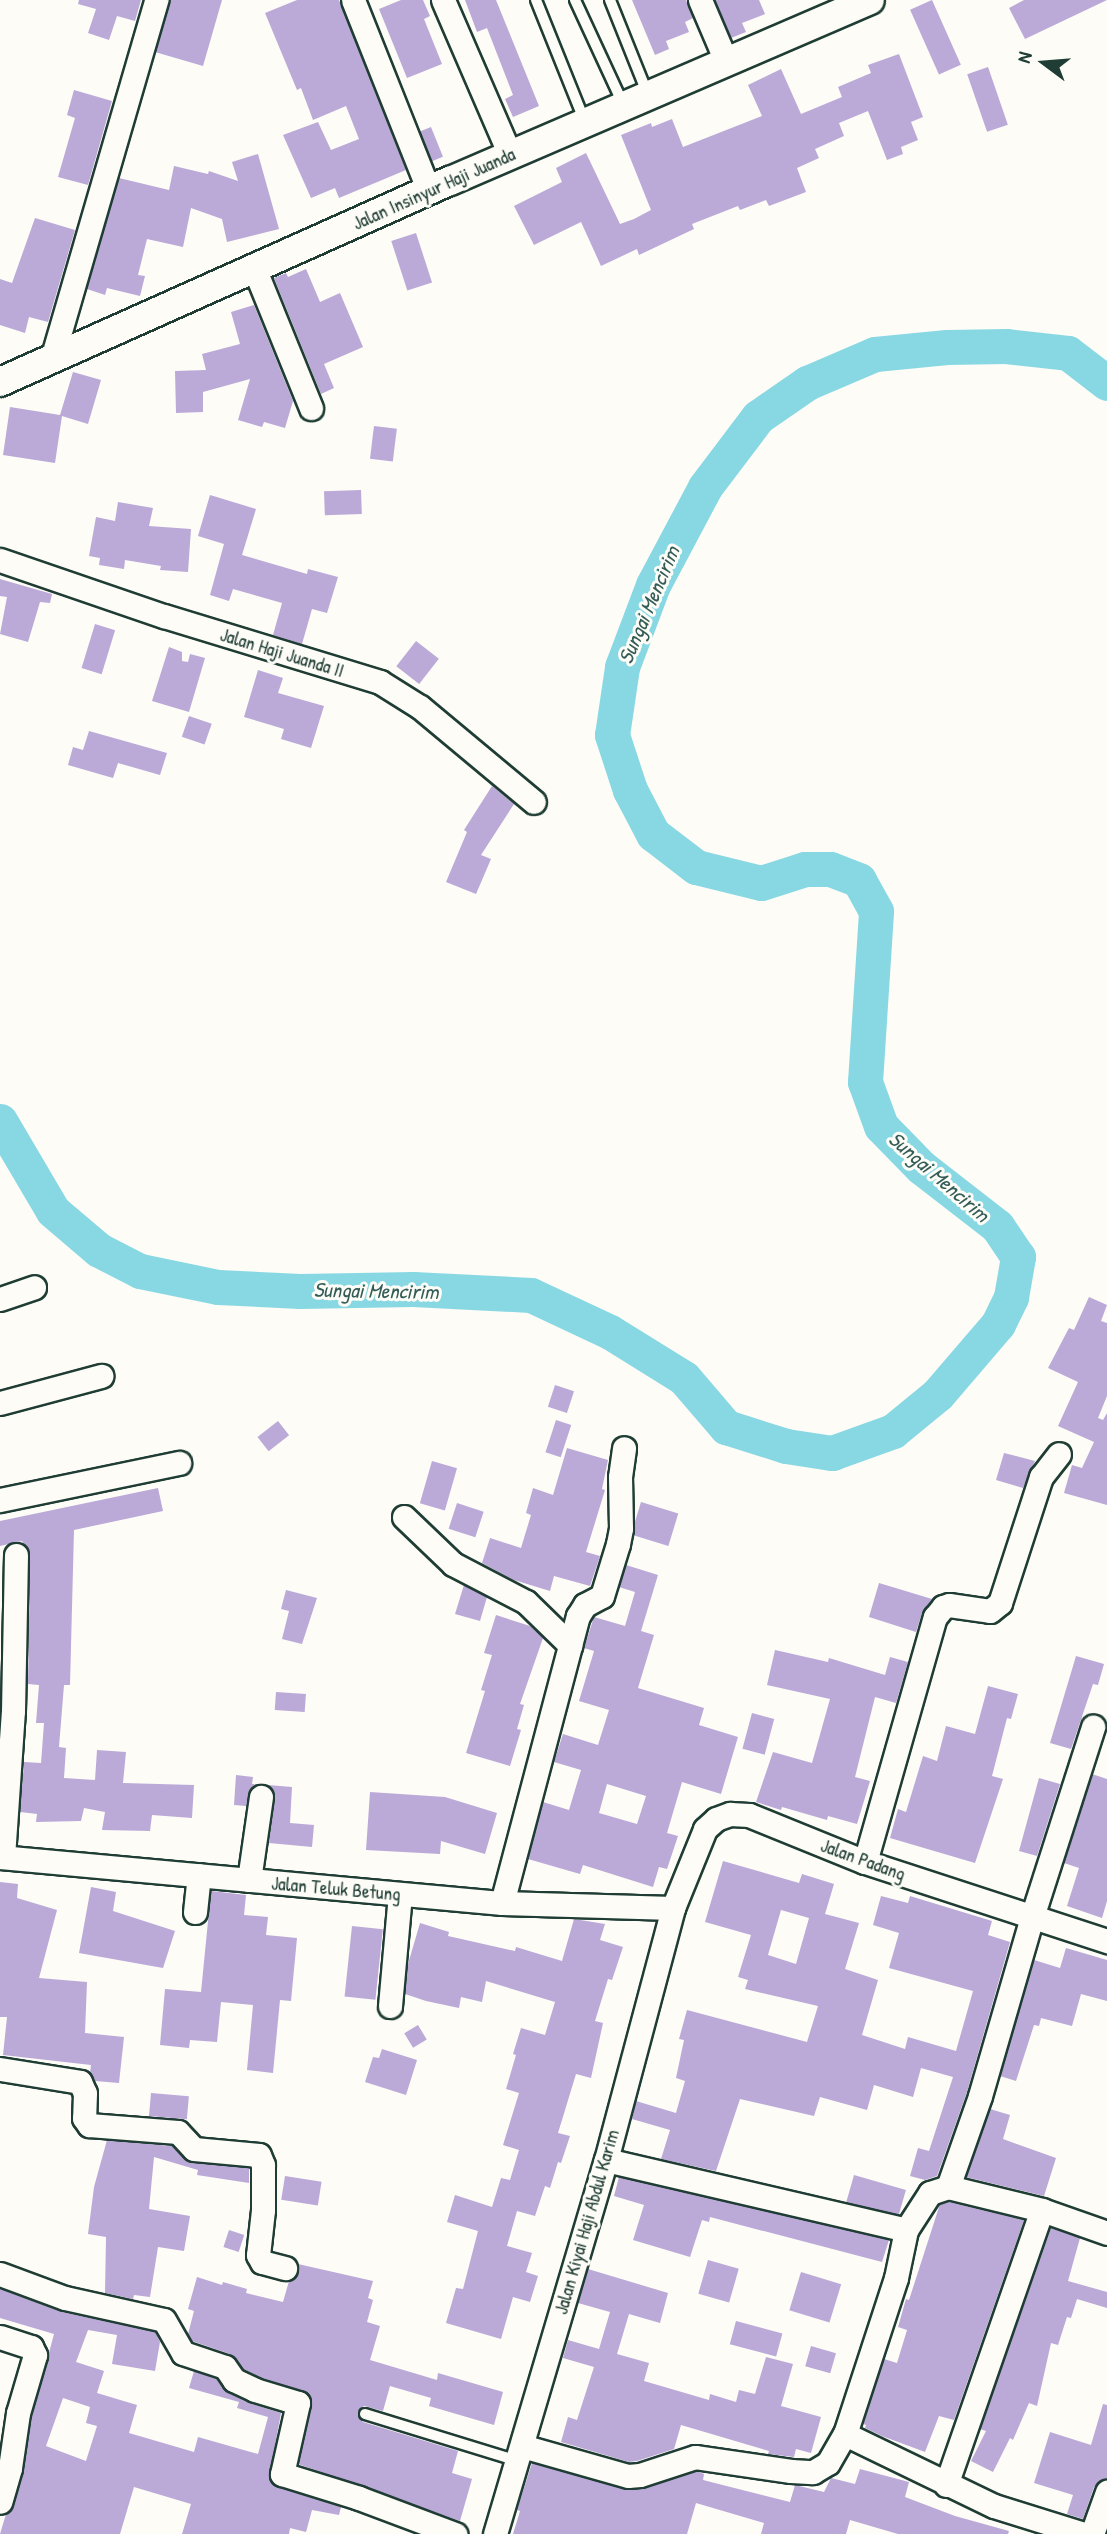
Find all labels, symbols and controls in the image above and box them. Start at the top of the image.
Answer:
north arrow [1009,28,1079,98]
text: N [1010,49,1038,66]
street label: Jalan Insinyur Haji Juanda [349,143,519,235]
water label: Sungai Mencirim [613,543,685,667]
street label: Jalan Haji Juanda II [217,623,347,683]
water label: Sungai Mencirim [884,1127,994,1227]
water label: Sungai Mencirim [313,1277,439,1305]
street label: Jalan Padang [818,1834,908,1886]
street label: Jalan Teluk Betung [270,1872,402,1906]
street label: Jalan Kiyai Haji Abdul Karim [550,2127,624,2317]

